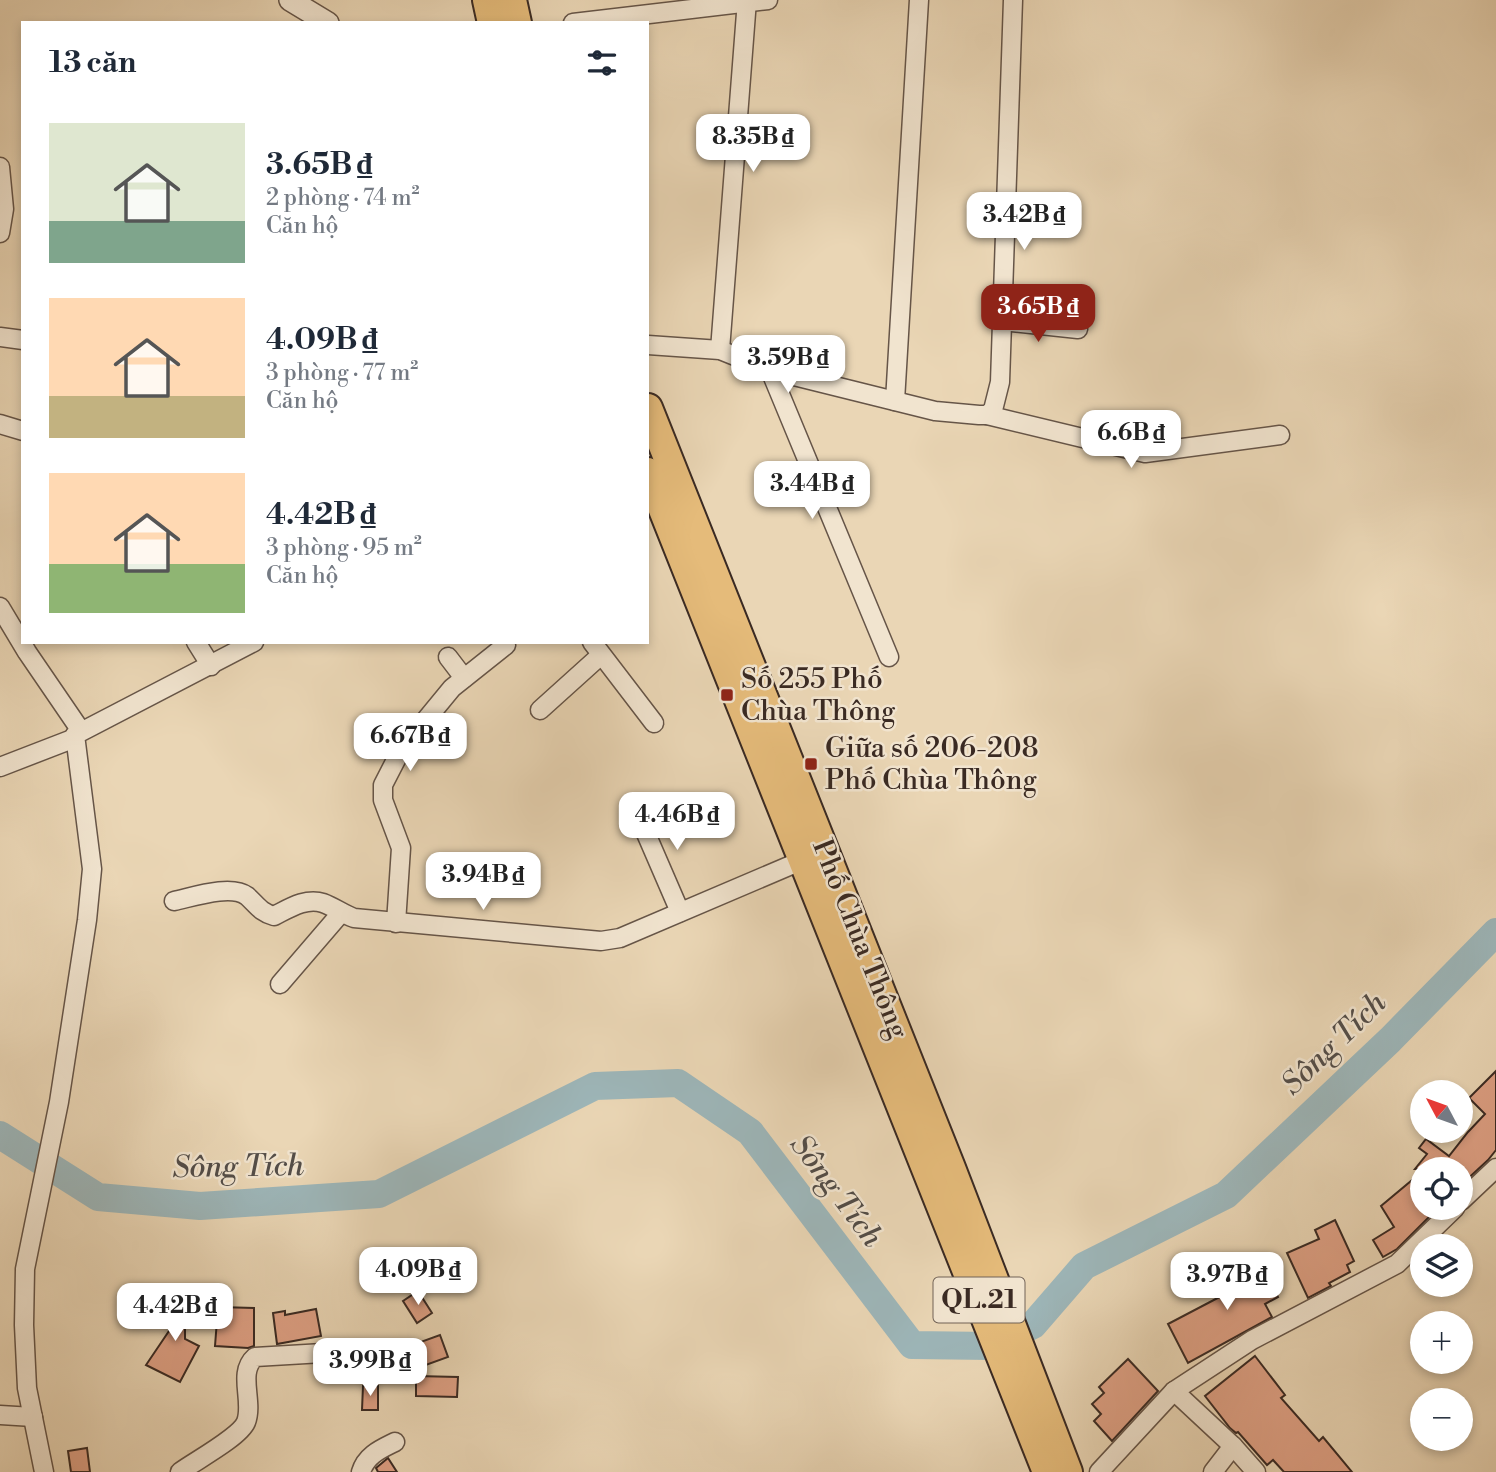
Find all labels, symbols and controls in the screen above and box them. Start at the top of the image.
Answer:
text: 13 căn [49,44,137,82]
icon: filters [583,44,621,82]
pin: 8.35B ₫ [688,114,818,174]
text: 8.35B ₫ [712,123,794,151]
text: 3.65B ₫ [266,146,373,184]
icon: home [105,151,189,235]
text: 2 phòng · 74 m² [266,184,420,212]
pin: 3.42B ₫ [959,192,1089,252]
text: 3.42B ₫ [983,201,1065,229]
text: Căn hộ [266,212,339,240]
pin: 3.65B ₫ [973,284,1103,344]
text: 3.65B ₫ [997,293,1079,321]
text: 4.09B ₫ [266,321,378,359]
icon: home [105,326,189,410]
pin: 3.59B ₫ [723,336,853,395]
text: 3.59B ₫ [747,344,829,372]
text: 3 phòng · 77 m² [266,359,418,387]
text: Căn hộ [266,387,339,415]
pin: 6.6B ₫ [1074,410,1188,470]
text: 6.6B ₫ [1097,419,1165,447]
pin: 3.44B ₫ [747,462,877,521]
text: 3.44B ₫ [770,470,854,498]
text: 4.42B ₫ [266,496,376,534]
icon: home [105,501,189,585]
text: 3 phòng · 95 m² [266,534,422,562]
text: Căn hộ [266,562,339,590]
place label: Số 255 Phố Chùa Thông [741,662,896,729]
marker: Số 255 Phố Chùa Thông [719,687,735,703]
pin: 6.67B ₫ [345,714,475,773]
text: 6.67B ₫ [370,722,450,750]
place label: Giữa số 206-208 Phố Chùa Thông [825,731,1039,798]
marker: Giữa số 206-208 Phố Chùa Thông [803,756,819,772]
pin: 4.46B ₫ [612,792,742,852]
text: 4.46B ₫ [635,801,719,829]
street label: Phố Chùa Thông [804,834,916,1044]
pin: 3.94B ₫ [418,852,548,912]
text: 3.94B ₫ [442,861,524,889]
water label: Sông Tích [1274,984,1395,1103]
north arrow [1410,1080,1474,1143]
map controls [1410,1080,1473,1451]
water label: Sông Tích [781,1127,891,1255]
water label: Sông Tích [172,1147,304,1187]
button: locate [1410,1157,1473,1220]
button: layers [1410,1234,1473,1297]
pin: 4.09B ₫ [353,1248,483,1307]
pin: 3.97B ₫ [1162,1252,1292,1312]
text: 4.09B ₫ [375,1256,461,1284]
text: 3.97B ₫ [1187,1261,1267,1289]
road number: QL.21 [934,1278,1024,1322]
pin: 4.42B ₫ [110,1284,240,1343]
text: 4.42B ₫ [133,1292,217,1320]
button: + [1410,1311,1473,1374]
pin: 3.99B ₫ [305,1338,435,1398]
text: 3.99B ₫ [329,1347,411,1375]
button: − [1410,1388,1473,1451]

